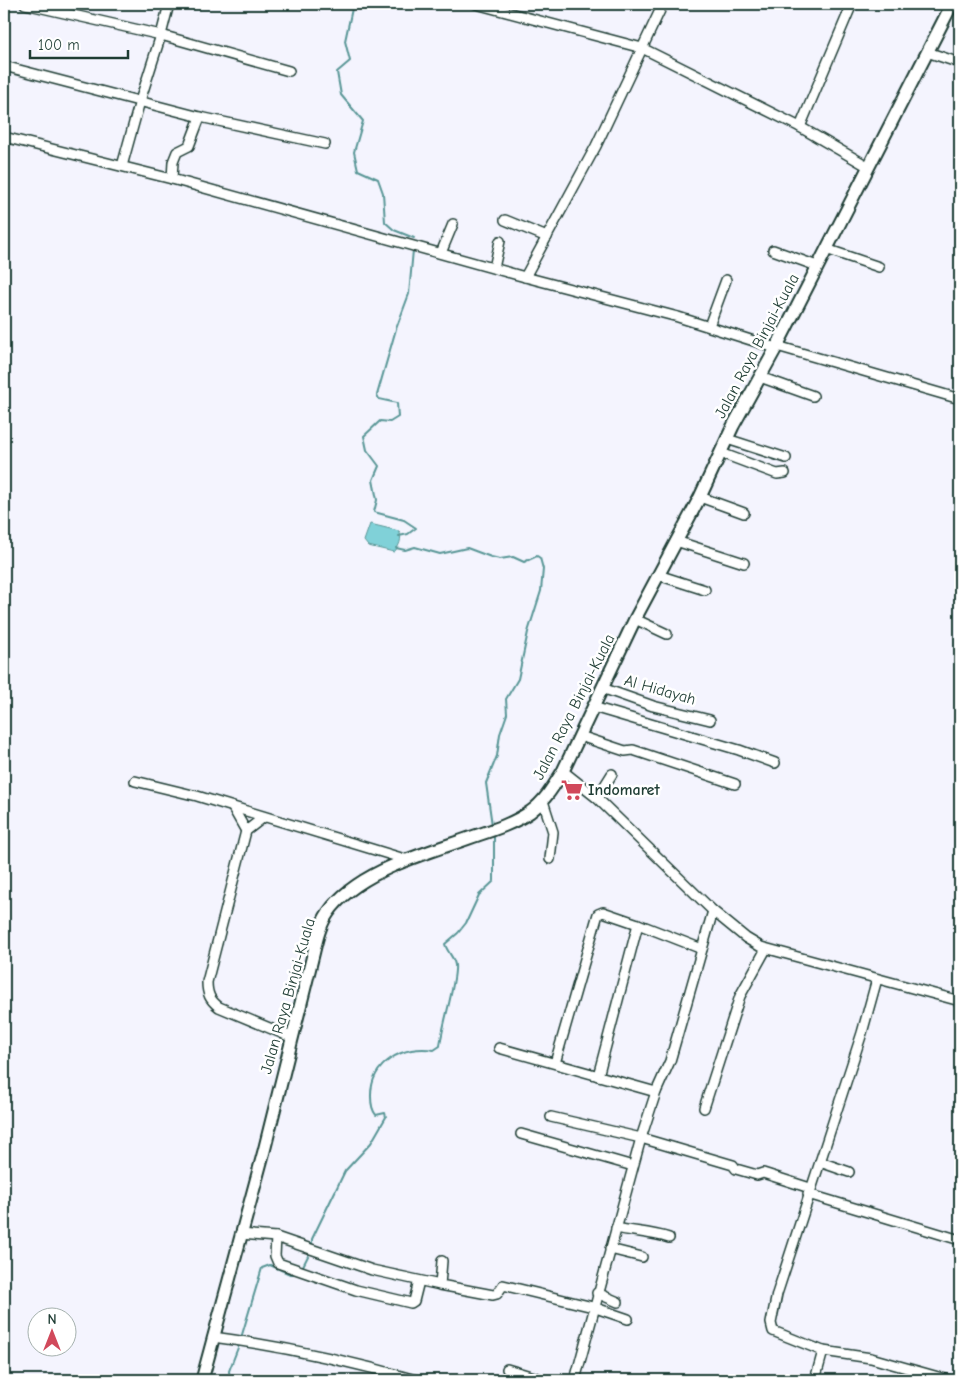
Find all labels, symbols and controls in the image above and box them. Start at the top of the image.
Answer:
scale bar [30,28,128,60]
text: 100 m [38,36,80,54]
street label: Jalan Raya Binjai-Kuala [711,271,803,421]
street label: Jalan Raya Binjai-Kuala [529,631,619,783]
street label: Al Hidayah [622,671,698,709]
supermarket icon: Indomaret [559,777,585,803]
place label: Indomaret [588,781,660,799]
street label: Jalan Raya Binjai-Kuala [257,916,319,1076]
north arrow [28,1306,78,1356]
text: N [47,1311,57,1328]

